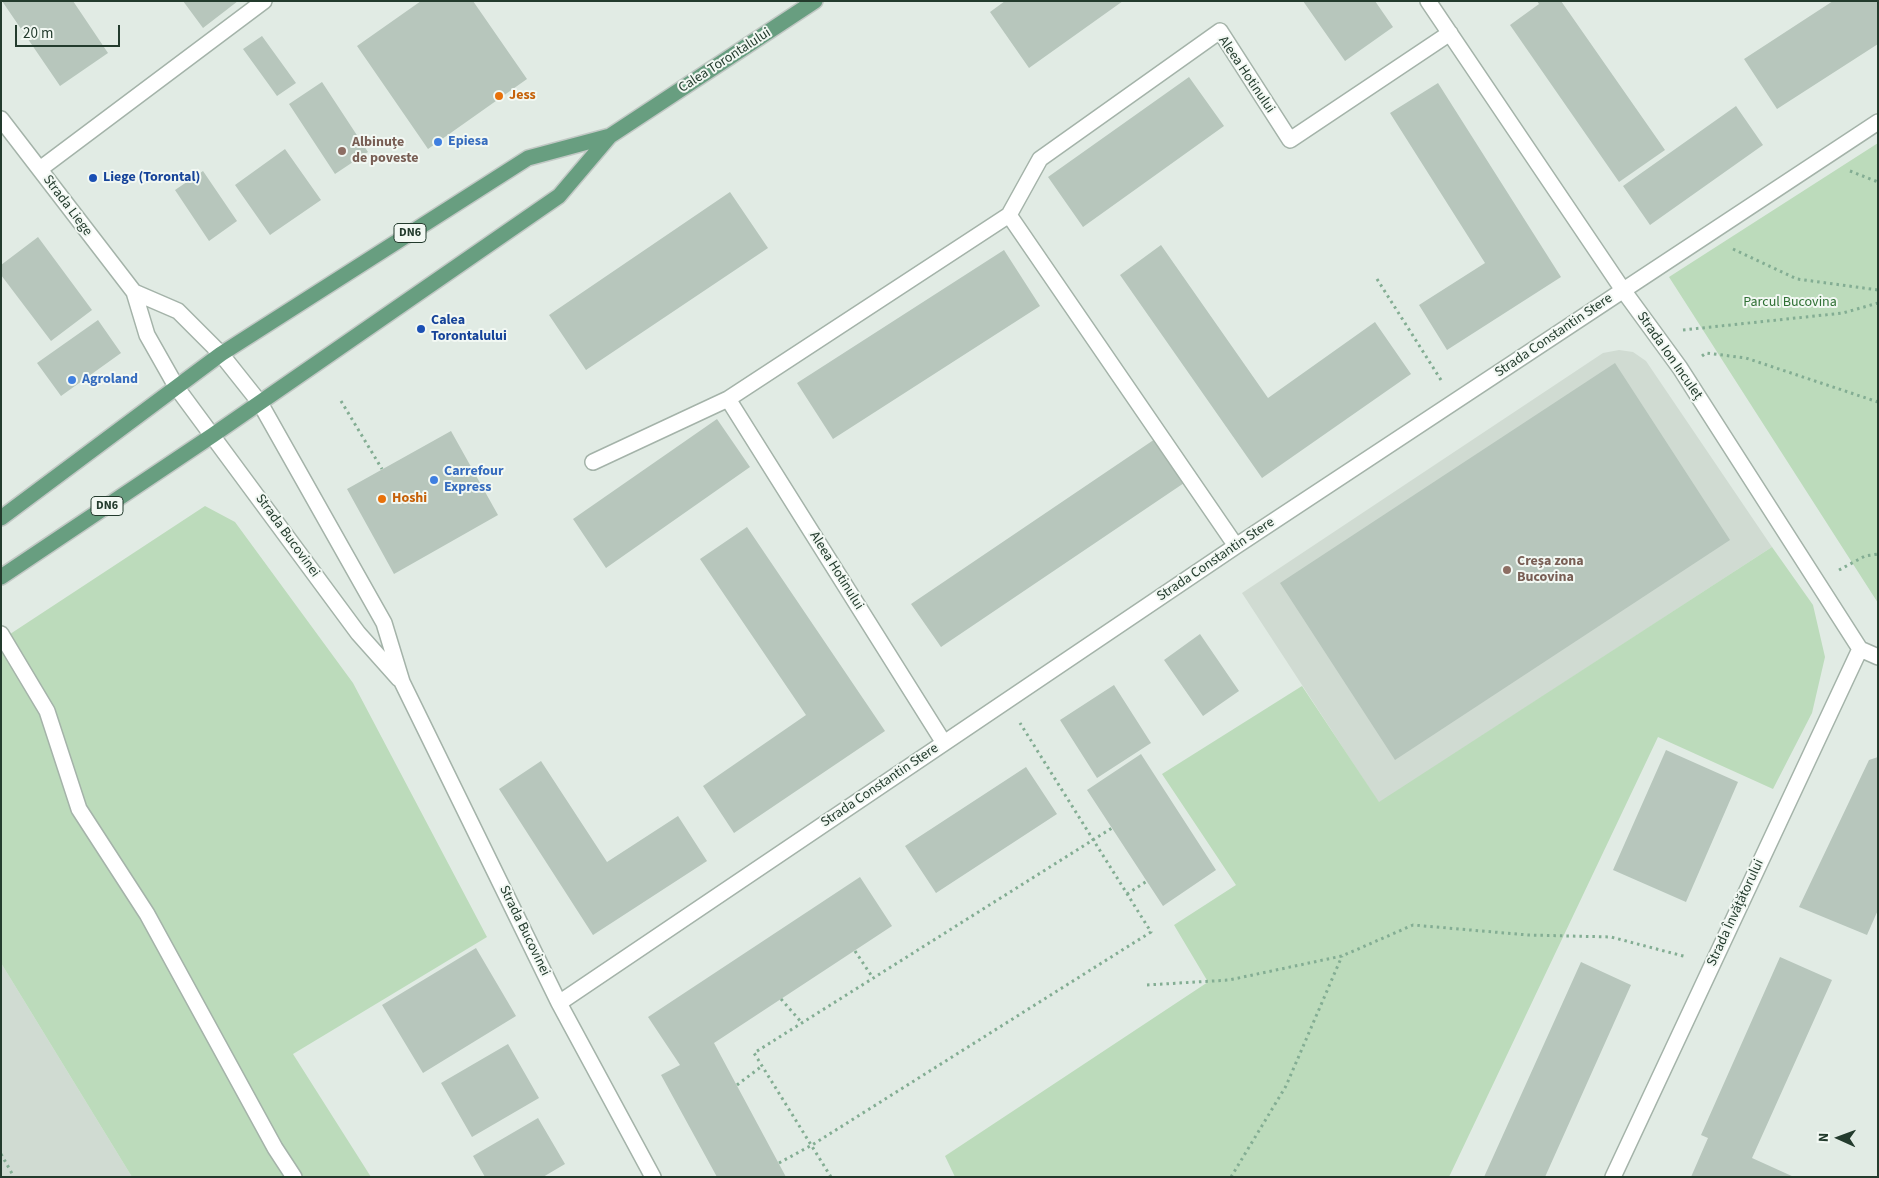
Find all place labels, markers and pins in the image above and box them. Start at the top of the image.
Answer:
place label: Jess [509,88,536,104]
marker: Jess [493,90,505,102]
place label: Epiesa [448,134,488,150]
place label: Albinuțe de poveste [352,135,418,168]
marker: Epiesa [432,136,444,148]
marker: Albinuțe de poveste [336,145,348,157]
place label: Liege (Torontal) [103,170,200,186]
marker: Liege (Torontal) [87,172,99,184]
place label: Calea Torontalului [431,313,507,346]
marker: Calea Torontalului [415,323,427,335]
place label: Agroland [82,372,138,388]
marker: Agroland [66,374,78,386]
place label: Carrefour Express [444,464,504,497]
marker: Carrefour Express [428,474,440,486]
place label: Hoshi [392,491,427,507]
marker: Hoshi [376,493,388,505]
place label: Creșa zona Bucovina [1517,554,1584,586]
marker: Creșa zona Bucovina [1501,564,1513,576]

